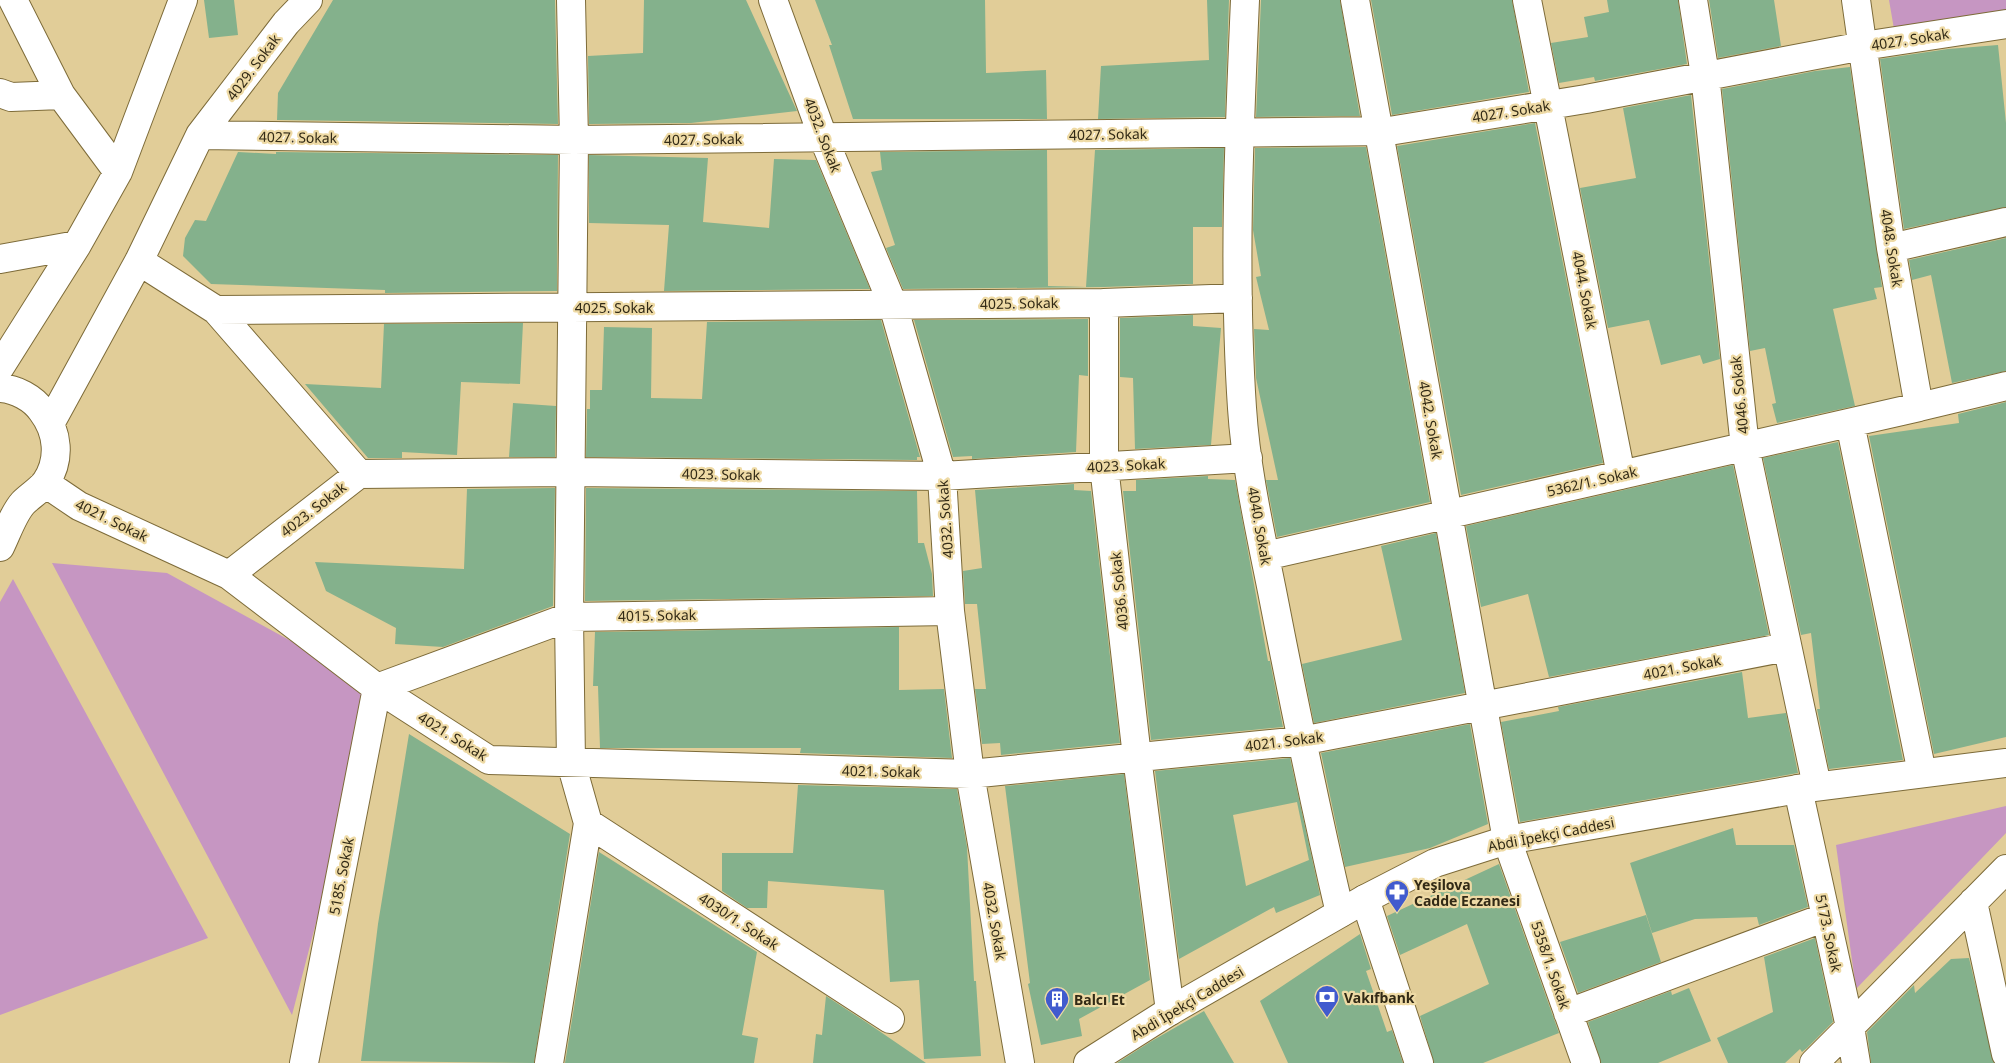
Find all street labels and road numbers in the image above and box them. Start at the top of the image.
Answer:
street label: 4027. Sokak [1870,23,1951,55]
street label: 4029. Sokak [222,30,284,104]
street label: 4032. Sokak [800,95,846,175]
street label: 4027. Sokak [1471,95,1552,127]
street label: 4027. Sokak [1069,124,1148,144]
street label: 4027. Sokak [259,127,338,147]
street label: 4027. Sokak [664,129,743,149]
street label: 4048. Sokak [1876,208,1908,289]
street label: 4044. Sokak [1568,250,1602,331]
street label: 4025. Sokak [980,293,1059,313]
street label: 4025. Sokak [575,298,654,317]
street label: 4046. Sokak [1725,355,1753,435]
street label: 4042. Sokak [1415,380,1447,461]
street label: 4023. Sokak [1086,453,1166,477]
street label: 5362/1. Sokak [1545,461,1639,501]
street label: 4023. Sokak [682,464,761,484]
street label: 4023. Sokak [276,477,350,541]
street label: 4032. Sokak [933,479,957,559]
street label: 4040. Sokak [1244,486,1276,567]
street label: 4021. Sokak [73,494,152,546]
street label: 4036. Sokak [1105,551,1133,631]
street label: 4015. Sokak [618,605,697,625]
street label: 4021. Sokak [1642,650,1723,684]
street label: 4021. Sokak [415,707,492,765]
street label: 4021. Sokak [1244,727,1325,755]
street label: 4021. Sokak [842,761,921,781]
street label: Abdi İpekçi Caddesi [1486,812,1616,856]
street label: 5185. Sokak [324,835,358,916]
street label: 4032. Sokak [979,881,1011,962]
street label: 4030/1. Sokak [695,888,783,954]
street label: 5173. Sokak [1812,893,1847,974]
street label: 5358/1. Sokak [1527,919,1575,1012]
street label: Abdi İpekçi Caddesi [1127,962,1247,1044]

